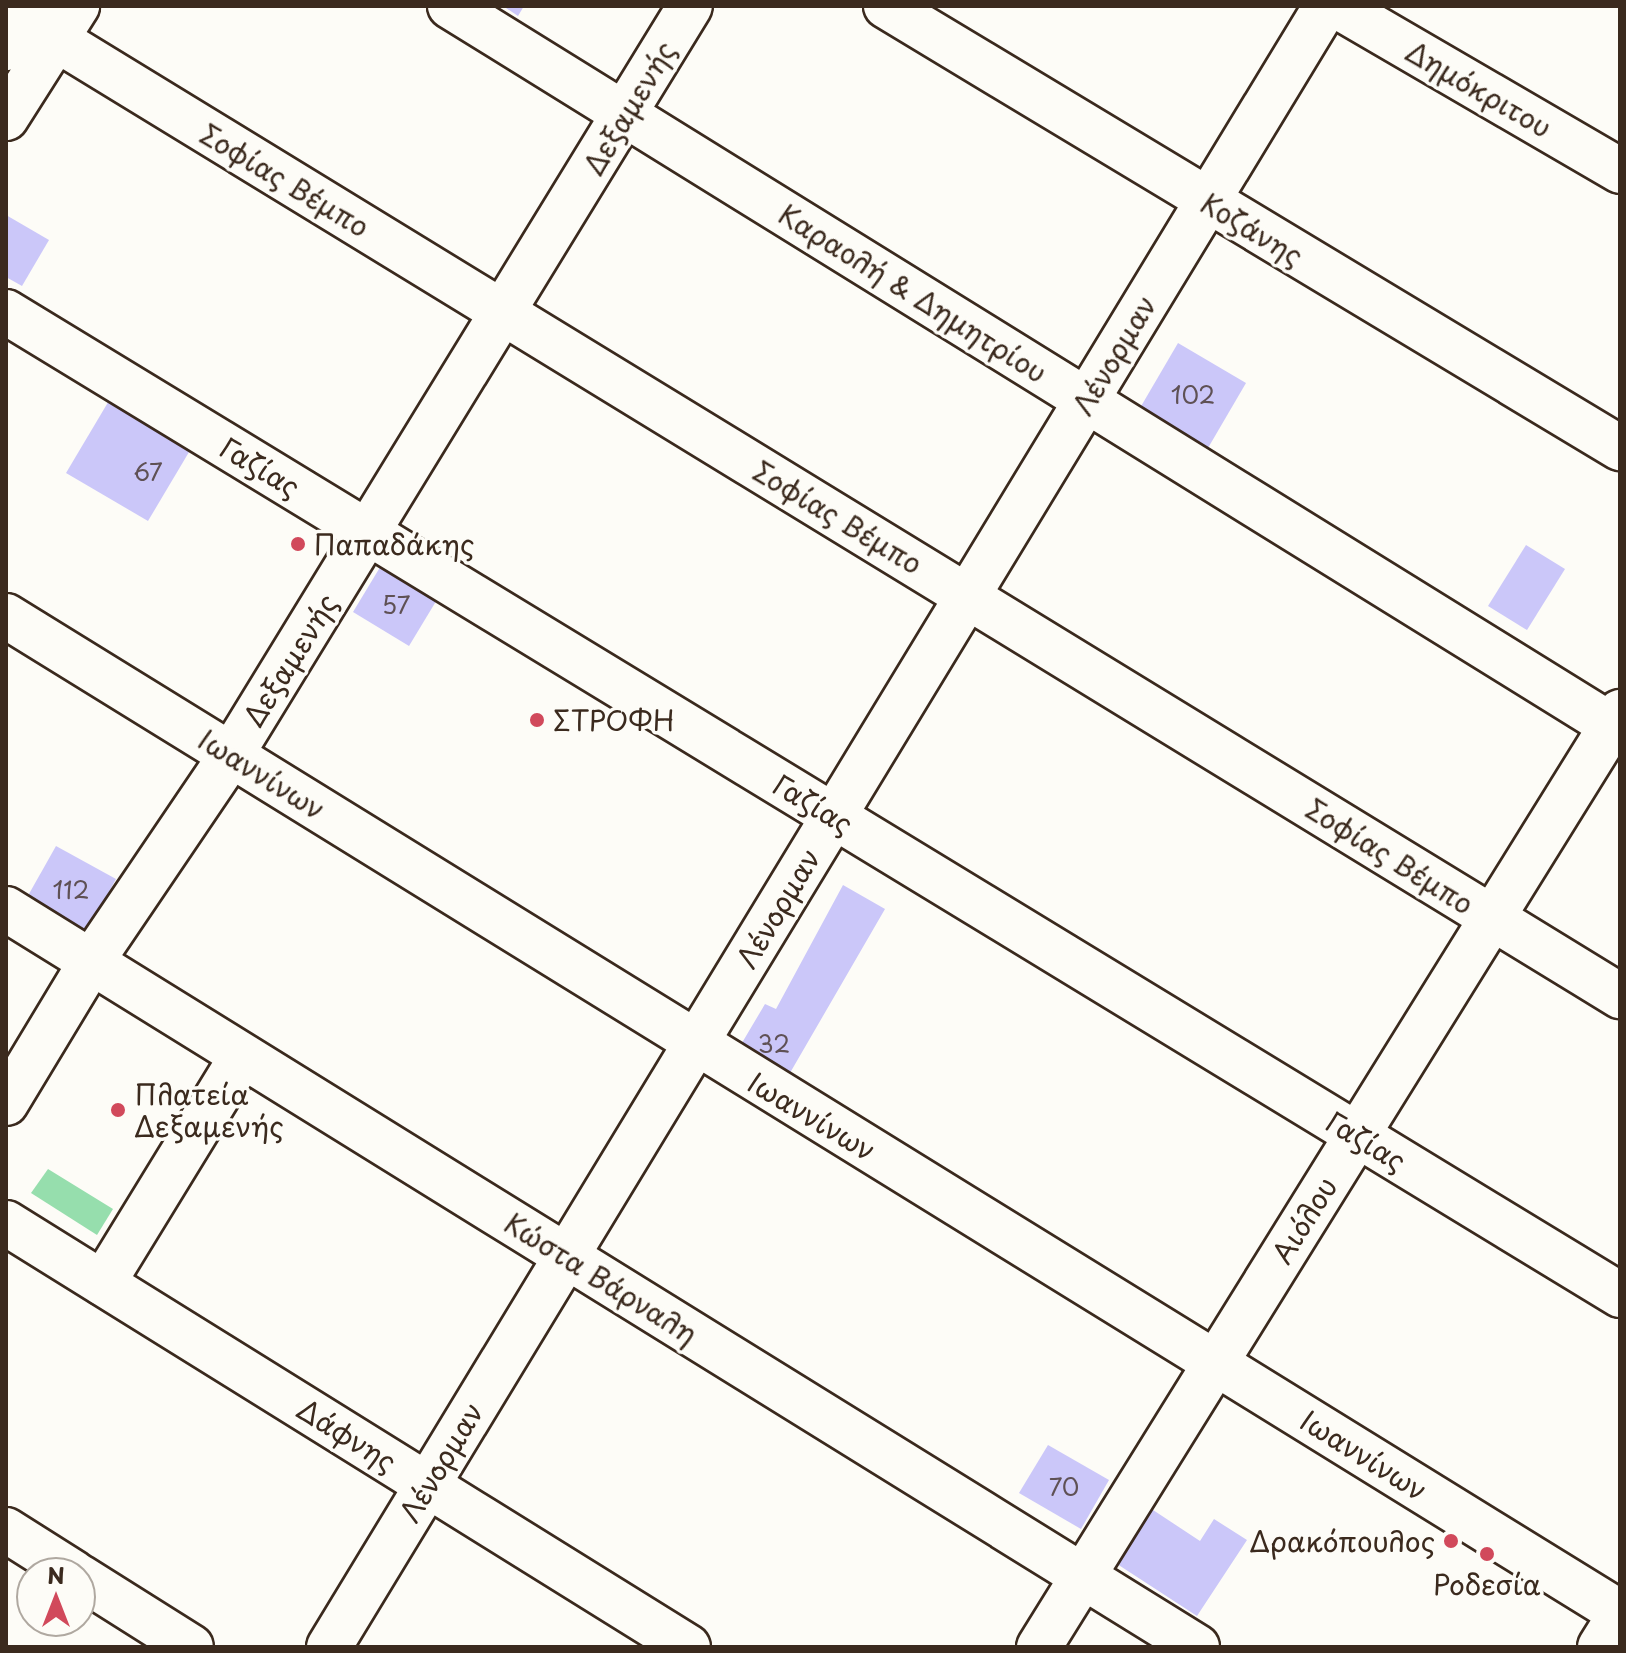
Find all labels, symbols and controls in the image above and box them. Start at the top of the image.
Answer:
street label: Δημόκριτου [1400,34,1558,144]
street label: Δεξαμενής [576,35,682,181]
street label: Σοφίας Βέμπο [194,116,376,244]
street label: Κοζάνης [1195,186,1309,272]
street label: Καραολή & Δημητρίου [773,197,1053,389]
street label: Λένορμαν [1065,289,1163,421]
house number: 102 [1171,381,1215,409]
street label: Γαζίας [214,430,306,504]
street label: Σοφίας Βέμπο [747,453,929,581]
house number: 67 [133,458,163,486]
place label: Παπαδάκης [314,527,475,561]
marker: Παπαδάκης [289,535,307,553]
street label: Δεξαμενής [236,588,344,732]
house number: 57 [382,591,410,619]
place label: ΣΤΡΟΦΗ [553,703,675,737]
marker: ΣΤΡΟΦΗ [528,711,546,729]
street label: Ιωαννίνων [193,722,331,826]
street label: Γαζίας [767,767,859,841]
street label: Σοφίας Βέμπο [1300,791,1480,921]
street label: Λένορμαν [729,842,827,974]
house number: 112 [52,876,90,904]
house number: 32 [758,1030,790,1058]
street label: Ιωαννίνων [742,1065,882,1167]
place label: Πλατεία Δεξαμενής [134,1077,284,1143]
marker: Πλατεία Δεξαμενής [109,1101,127,1119]
street label: Γαζίας [1320,1104,1412,1178]
street label: Αιόλου [1264,1171,1344,1269]
street label: Κώστα Βάρναλη [499,1205,703,1351]
street label: Δάφνης [291,1392,403,1478]
street label: Λένορμαν [392,1396,490,1528]
street label: Ιωαννίνων [1295,1403,1433,1507]
house number: 70 [1049,1473,1079,1501]
place label: Δρακόπουλος [1249,1524,1435,1558]
marker: Δρακόπουλος [1442,1532,1460,1550]
marker: Ροδεσία [1478,1545,1496,1563]
north arrow [16,1557,96,1637]
text: N [47,1558,65,1591]
place label: Ροδεσία [1433,1567,1541,1601]

